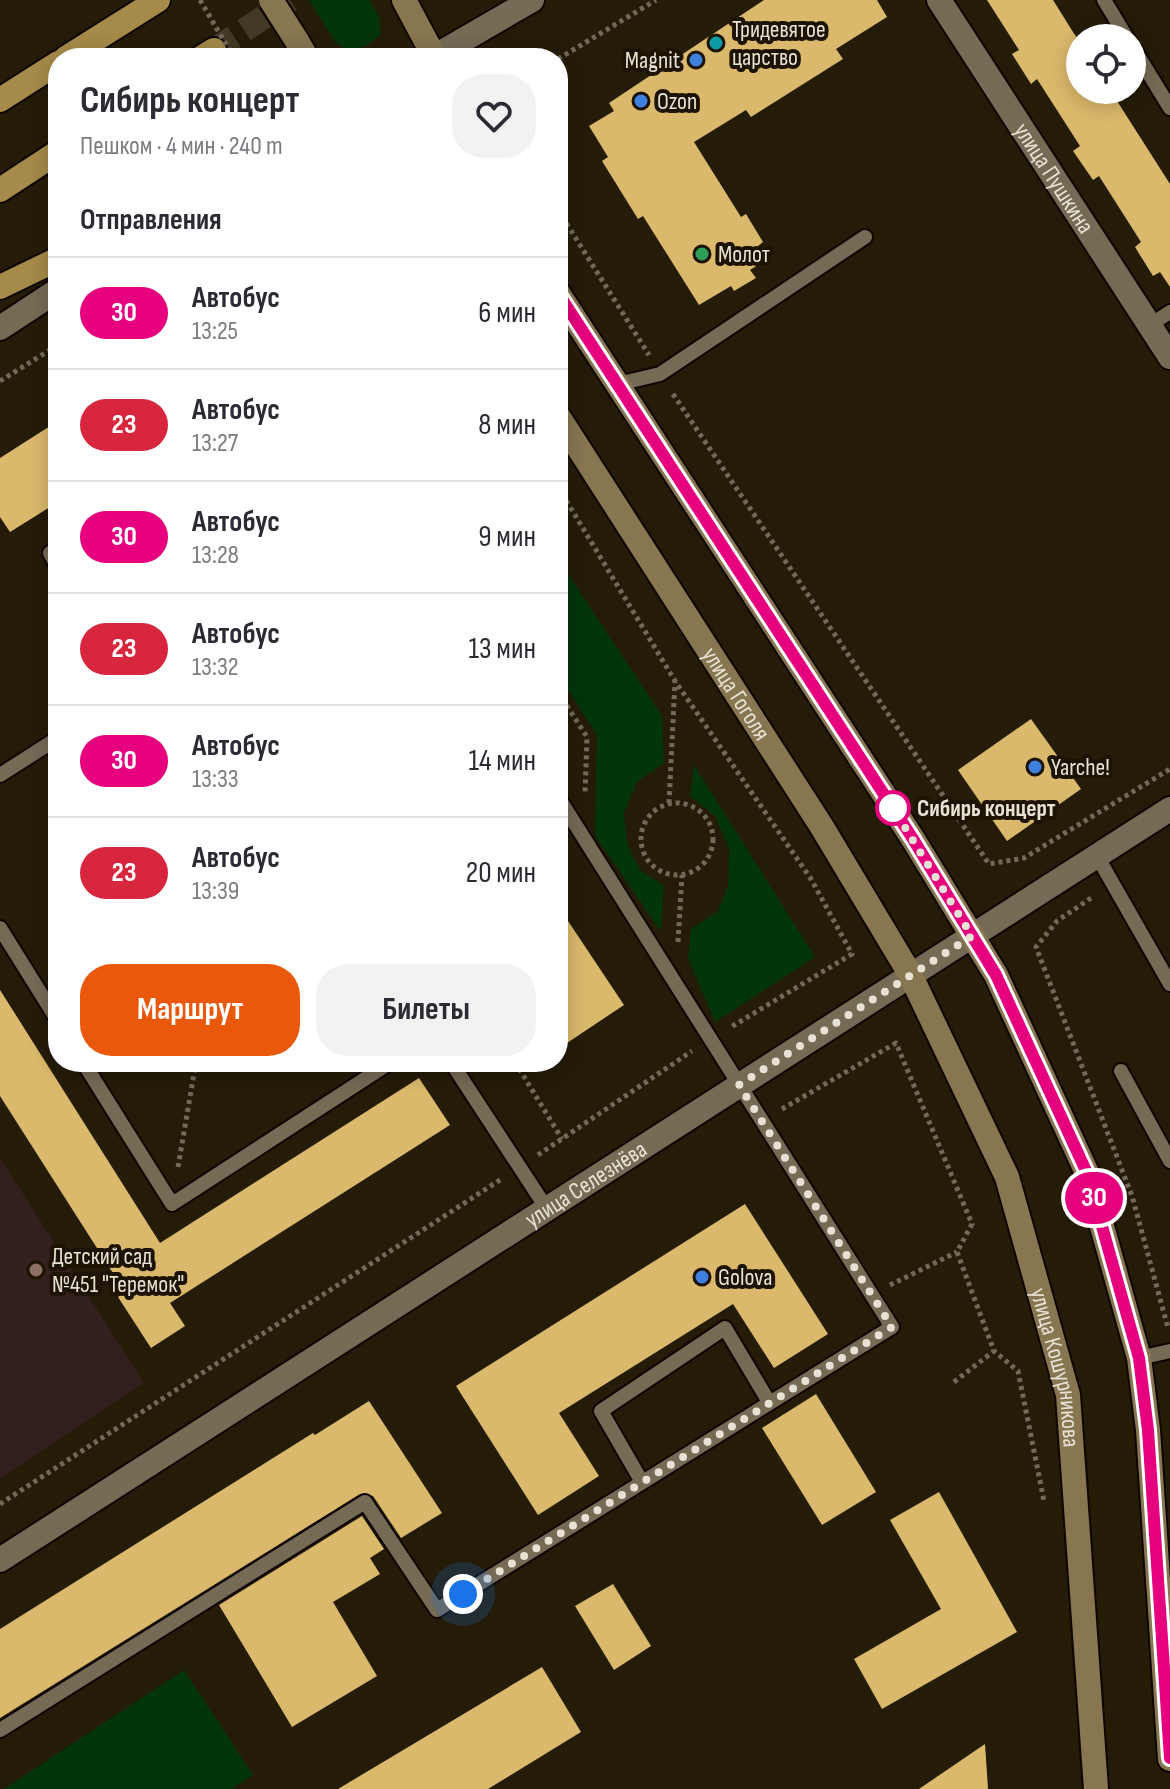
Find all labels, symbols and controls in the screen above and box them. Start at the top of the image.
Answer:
place label: Тридевятое царство [732,15,826,72]
map controls [1066,24,1146,104]
button: locate [1066,24,1146,104]
marker: Тридевятое царство [707,34,725,52]
place label: Magnit [625,46,680,75]
marker: Magnit [687,51,705,69]
button: heart [452,74,536,158]
text: Сибирь концерт [80,78,299,123]
place label: Ozon [657,87,697,116]
marker: Ozon [632,92,650,110]
street label: улица Пушкина [1007,117,1100,239]
text: Пешком · 4 мин · 240 m [80,131,283,162]
text: Отправления [80,202,222,238]
place label: Молот [718,240,770,269]
marker: Молот [693,245,711,263]
text: Автобус [192,280,280,316]
text: 6 мин [478,295,536,331]
text: 30 [111,296,137,329]
text: 13:25 [192,316,238,347]
text: Автобус [192,392,280,428]
text: 8 мин [478,407,536,443]
text: 23 [112,408,136,441]
text: 13:27 [192,428,238,459]
text: Автобус [192,504,280,540]
text: 9 мин [478,519,536,555]
text: 30 [111,520,137,553]
text: 13:28 [192,540,239,571]
text: Автобус [192,616,280,652]
text: 13 мин [468,631,536,667]
text: 23 [112,632,136,665]
street label: улица Гоголя [695,642,776,746]
text: 13:32 [192,652,239,683]
text: Автобус [192,728,280,764]
text: 14 мин [468,743,536,779]
text: 30 [111,744,137,777]
place label: Yarche! [1051,753,1110,782]
marker: Yarche! [1026,758,1044,776]
text: 13:33 [192,764,239,795]
marker: Сибирь концерт [876,791,910,825]
place label: Сибирь концерт [917,794,1056,823]
text: Автобус [192,840,280,876]
text: 20 мин [466,855,536,891]
text: 23 [112,856,136,889]
text: 13:39 [192,876,239,907]
button: Маршрут [80,964,300,1056]
button: Билеты [316,964,536,1056]
street label: улица Селезнёва [520,1135,652,1234]
line badge: 30 [1058,1172,1130,1224]
text: 30 [1081,1181,1107,1214]
place label: Детский сад №451 "Теремок" [52,1242,184,1299]
marker: Детский сад №451 "Теремок" [27,1261,45,1279]
place label: Golova [718,1263,772,1292]
marker: Golova [693,1268,711,1286]
street label: улица Кошурникова [1024,1285,1086,1448]
your location [443,1574,483,1614]

